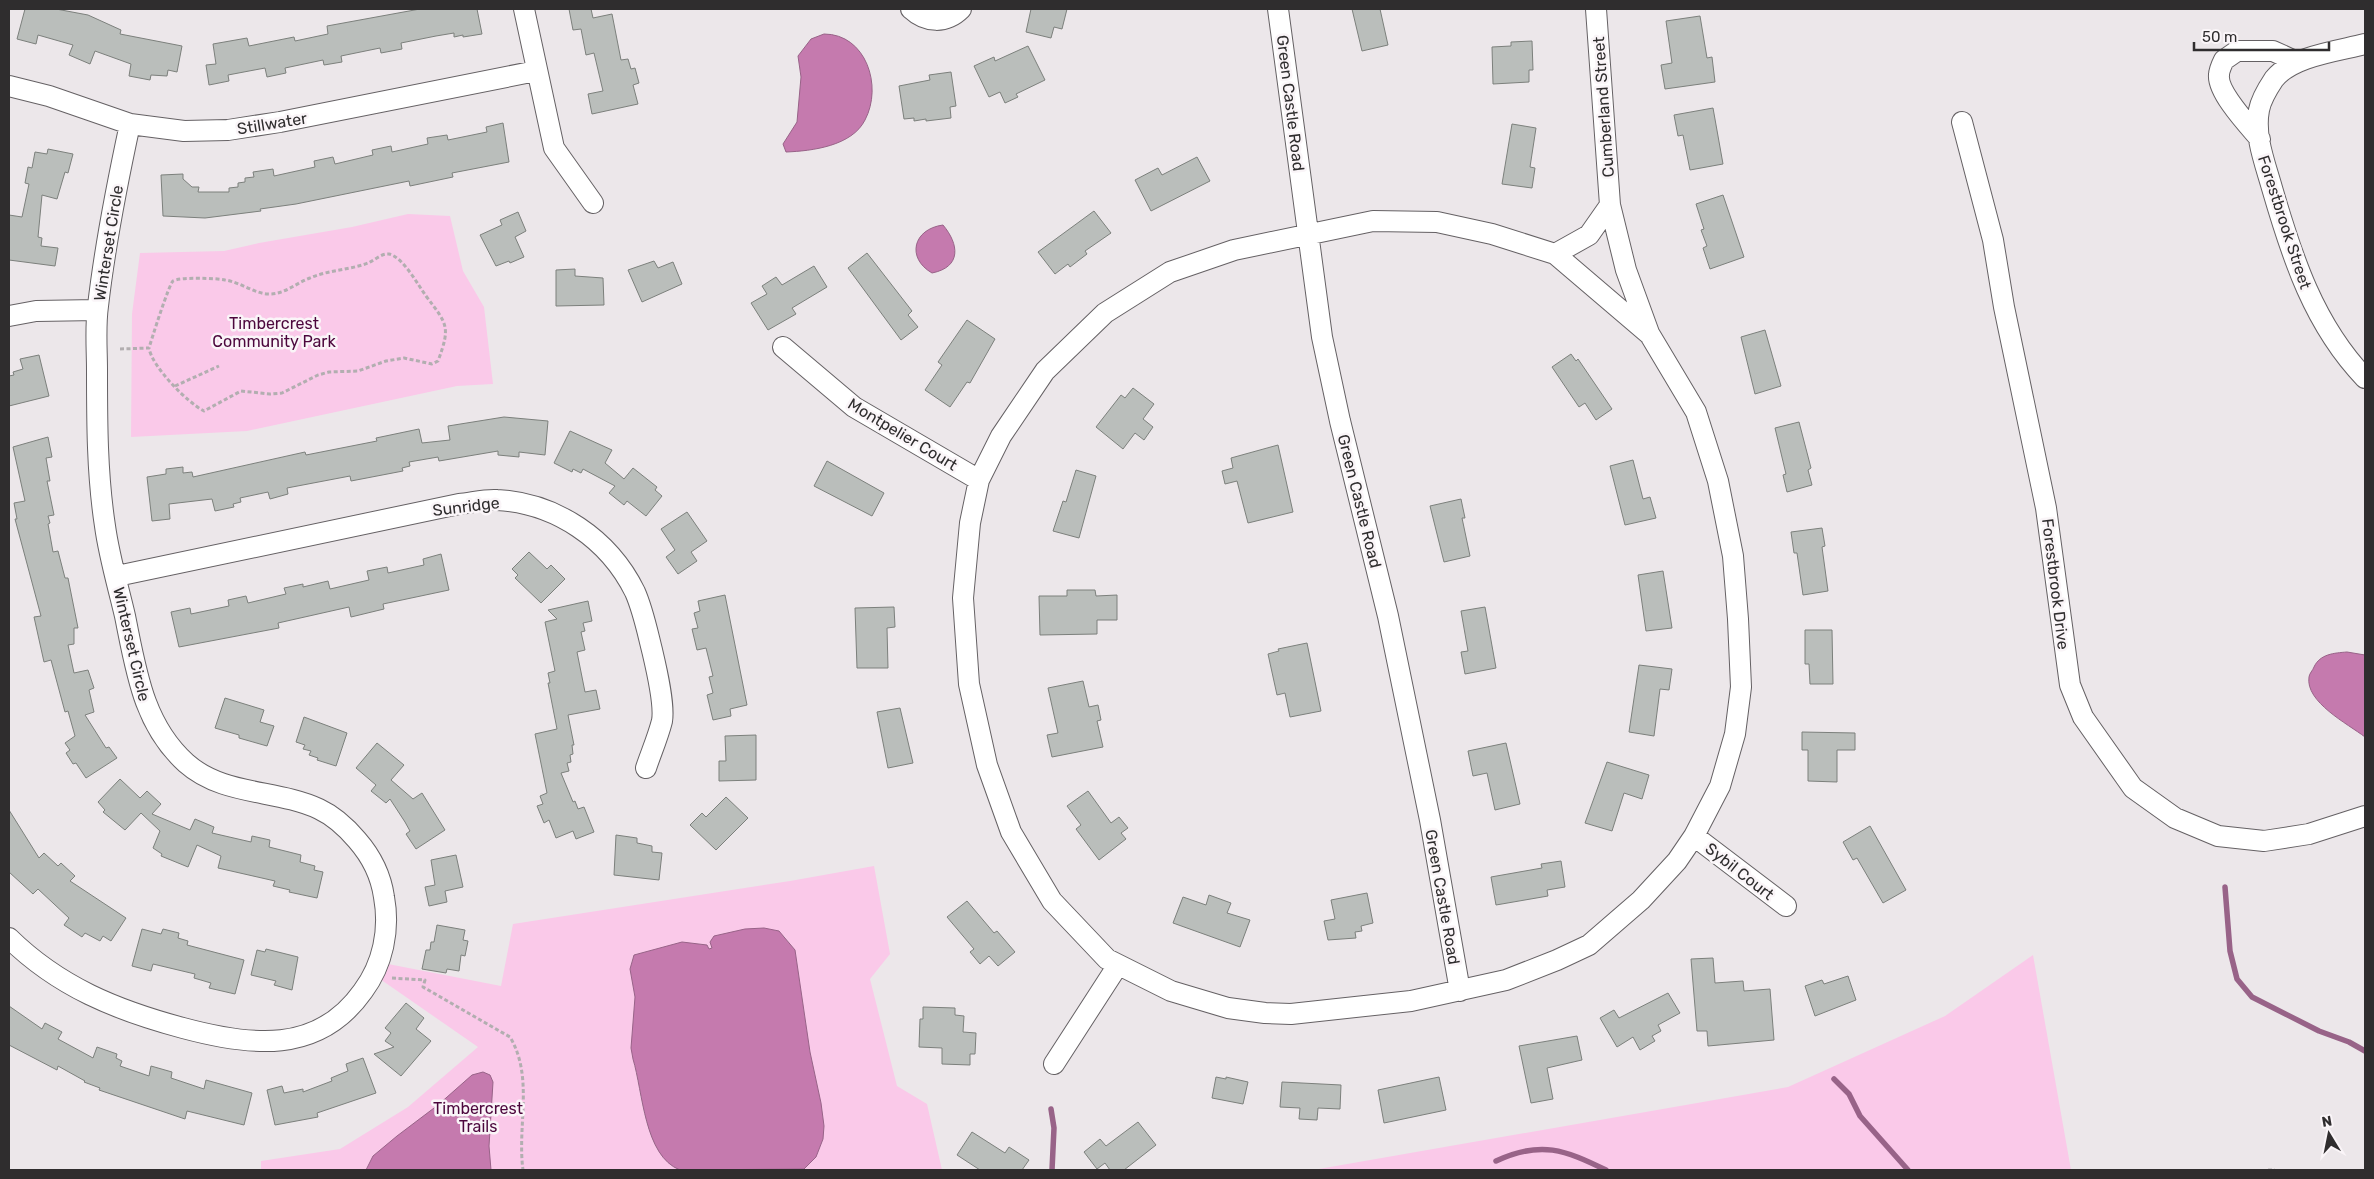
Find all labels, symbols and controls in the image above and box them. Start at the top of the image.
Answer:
scale bar [2194,20,2329,52]
text: 50 m [2202,28,2237,46]
street label: Green Castle Road [1273,34,1308,172]
street label: Cumberland Street [1589,36,1618,178]
street label: Stillwater [236,109,308,138]
street label: Forestbrook Street [2254,153,2315,292]
street label: Winterset Circle [90,184,127,302]
park label: Timbercrest Community Park [212,314,336,351]
street label: Montpelier Court [845,394,961,475]
street label: Green Castle Road [1334,432,1385,570]
street label: Sunridge [432,493,501,520]
street label: Forestbrook Drive [2038,517,2073,651]
street label: Winterset Circle [109,585,154,703]
street label: Green Castle Road [1421,828,1464,966]
street label: Sybil Court [1702,839,1778,904]
park label: Timbercrest Trails [433,1099,523,1136]
north arrow [2304,1109,2354,1159]
text: N [2320,1112,2333,1131]

